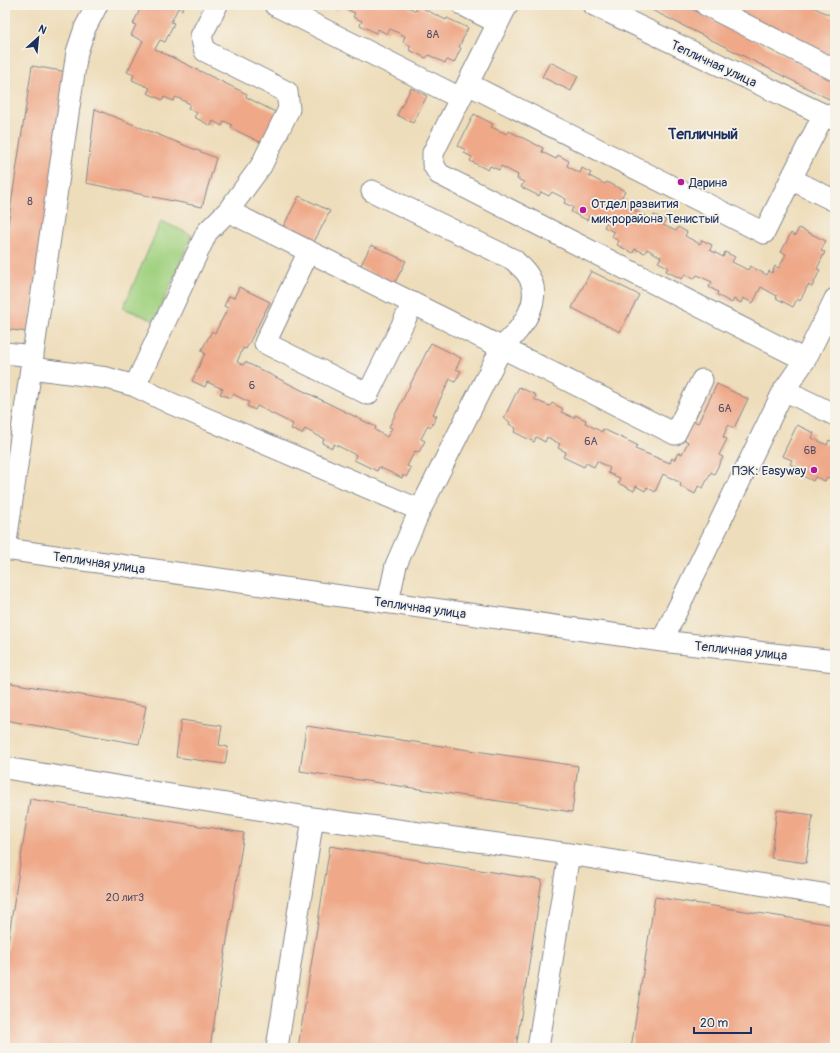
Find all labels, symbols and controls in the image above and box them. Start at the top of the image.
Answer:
north arrow [18,18,58,58]
text: N [36,22,49,37]
house number: 8А [427,28,439,41]
street label: Тепличная улица [668,37,759,91]
district label: Тепличный [667,125,738,144]
place label: Дарина [688,175,727,191]
marker: Дарина [676,177,686,187]
house number: 8 [27,195,33,208]
place label: Отдел развития микрорайона Тенистый [591,196,719,227]
marker: Отдел развития микрорайона Тенистый [578,205,588,215]
house number: 6 [249,379,255,392]
house number: 6А [718,402,732,415]
house number: 6А [584,435,598,448]
house number: 6В [804,444,816,457]
place label: ПЭК: Easyway [732,463,806,479]
marker: ПЭК: Easyway [809,465,819,475]
street label: Тепличная улица [52,549,146,577]
street label: Тепличная улица [373,594,467,622]
street label: Тепличная улица [694,638,788,664]
house number: 20 лит3 [106,891,144,904]
scale bar [694,1009,751,1035]
text: 20 m [700,1016,729,1031]

